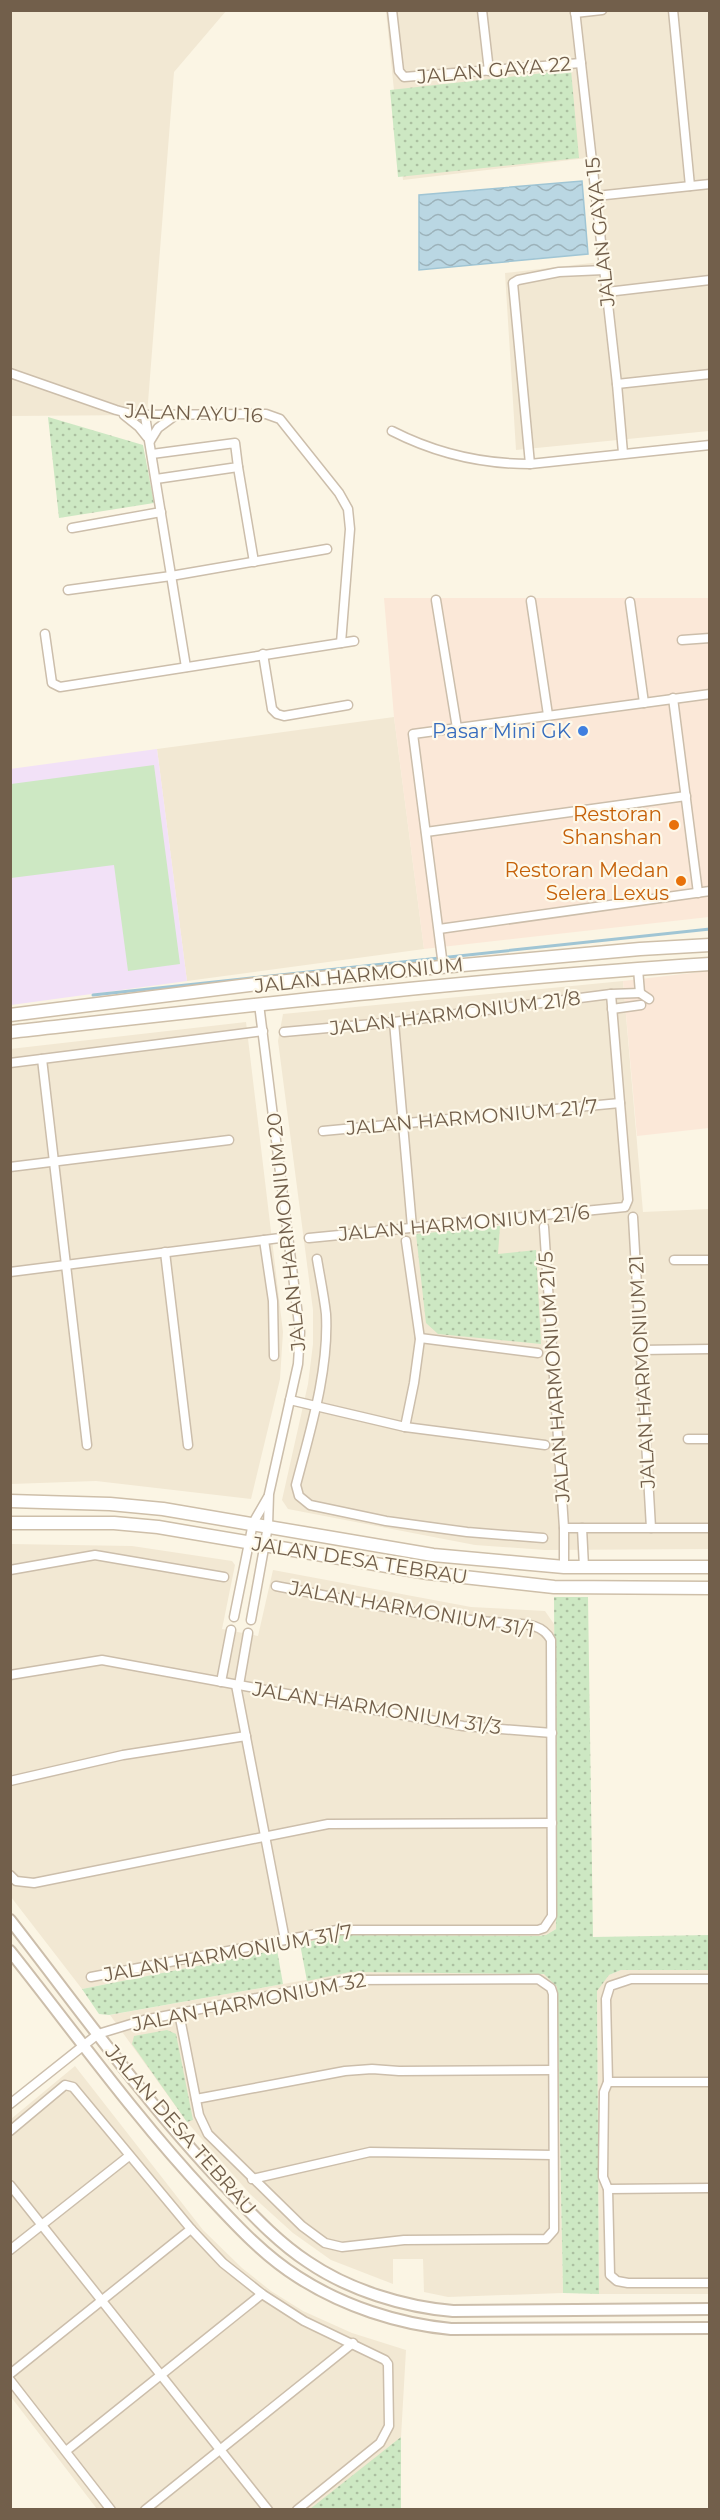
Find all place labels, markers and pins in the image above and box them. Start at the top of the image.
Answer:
place label: Pasar Mini GK [432,719,572,743]
marker: Pasar Mini GK [576,724,590,738]
place label: Restoran Shanshan [562,802,662,849]
marker: Restoran Shanshan [667,818,681,832]
place label: Restoran Medan Selera Lexus [505,858,669,905]
marker: Restoran Medan Selera Lexus [674,874,688,888]

